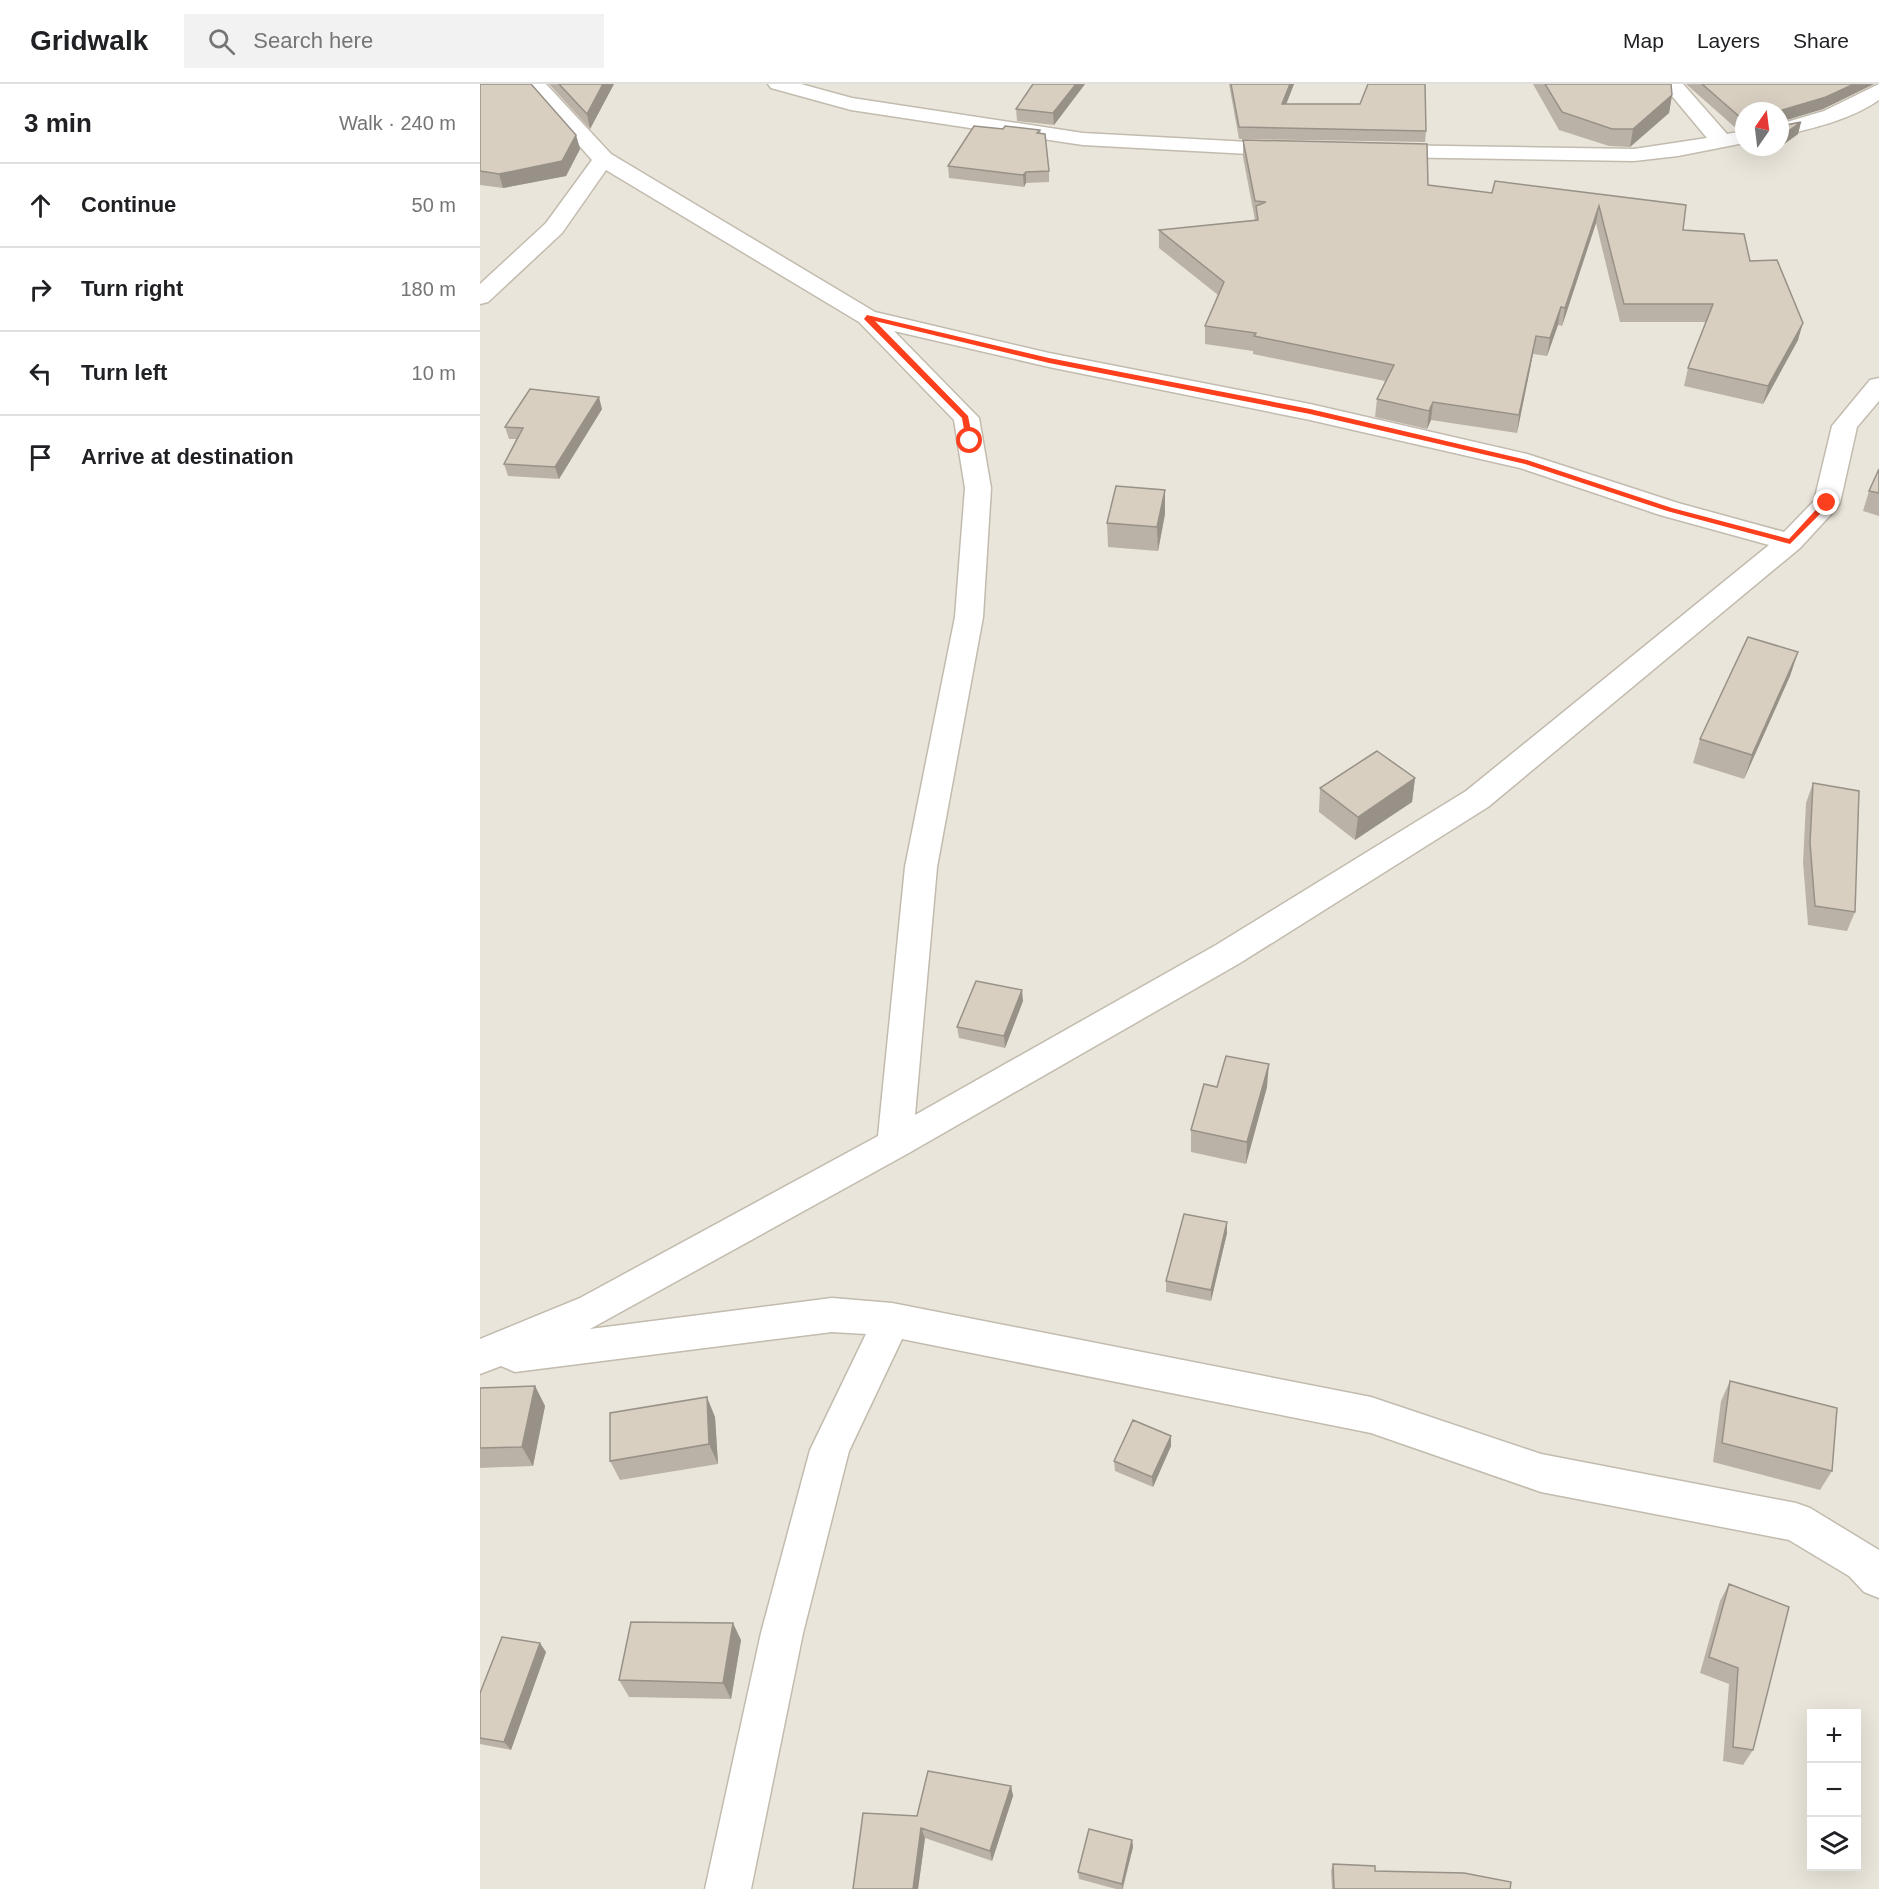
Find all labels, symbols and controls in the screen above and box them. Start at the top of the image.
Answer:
search box [184,14,604,68]
text: Gridwalk [30,25,148,56]
icon: search [205,25,238,58]
text: Search here [253,28,373,53]
text: Map [1623,29,1664,52]
text: Layers [1697,29,1760,52]
text: Share [1793,29,1849,52]
north arrow [1735,102,1789,156]
text: 3 min [24,108,92,138]
text: Walk · 240 m [339,112,456,134]
icon: ahead [24,189,57,222]
text: Continue [81,192,176,217]
text: 50 m [412,194,456,216]
icon: right [24,273,57,306]
text: Turn right [81,276,183,301]
text: 180 m [400,278,456,300]
icon: left [24,357,57,390]
text: Turn left [81,360,167,385]
text: 10 m [412,362,456,384]
route start [956,427,982,453]
icon: arrive [24,441,57,474]
text: Arrive at destination [81,444,294,469]
route end [1813,489,1839,515]
map controls [1807,1709,1861,1871]
button: + [1807,1709,1861,1763]
button: − [1807,1763,1861,1817]
button: layers [1807,1817,1861,1871]

